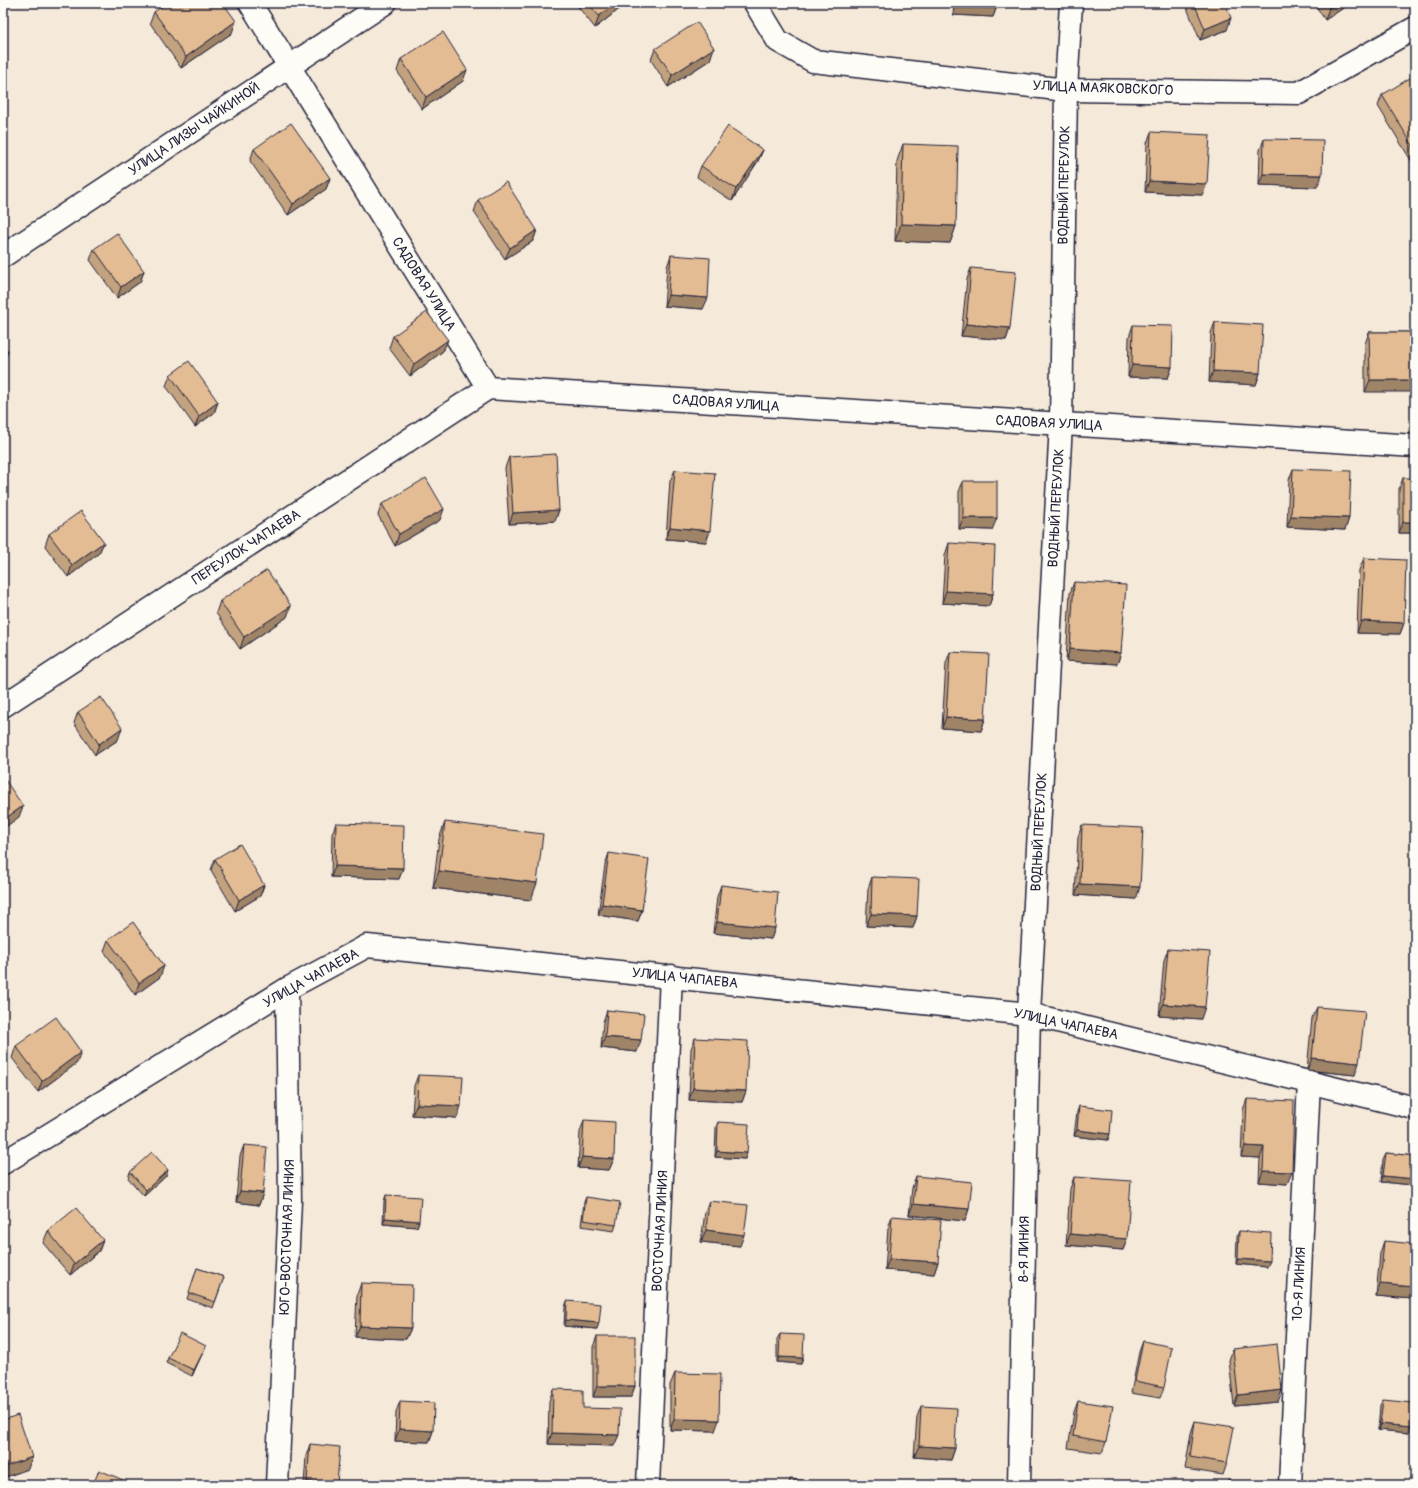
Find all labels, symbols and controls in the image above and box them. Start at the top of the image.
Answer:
street label: УЛИЦА МАЯКОВСКОГО [1032,77,1174,99]
street label: УЛИЦА ЛИЗЫ ЧАЙКИНОЙ [125,79,263,179]
street label: ВОДНЫЙ ПЕРЕУЛОК [1054,125,1074,245]
street label: САДОВАЯ УЛИЦА [388,234,460,334]
street label: САДОВАЯ УЛИЦА [672,391,780,415]
street label: САДОВАЯ УЛИЦА [995,412,1103,434]
street label: ВОДНЫЙ ПЕРЕУЛОК [1044,448,1068,568]
street label: ПЕРЕУЛОК ЧАПАЕВА [189,506,303,588]
street label: ВОДНЫЙ ПЕРЕУЛОК [1027,772,1051,892]
street label: УЛИЦА ЧАПАЕВА [260,945,362,1011]
street label: УЛИЦА ЧАПАЕВА [631,964,739,992]
street label: УЛИЦА ЧАПАЕВА [1012,1005,1120,1043]
street label: ЮГО-ВОСТОЧНАЯ ЛИНИЯ [276,1159,298,1315]
street label: ВОСТОЧНАЯ ЛИНИЯ [648,1170,672,1292]
street label: 8-Я ЛИНИЯ [1015,1216,1033,1282]
street label: 10-Я ЛИНИЯ [1289,1246,1309,1322]

